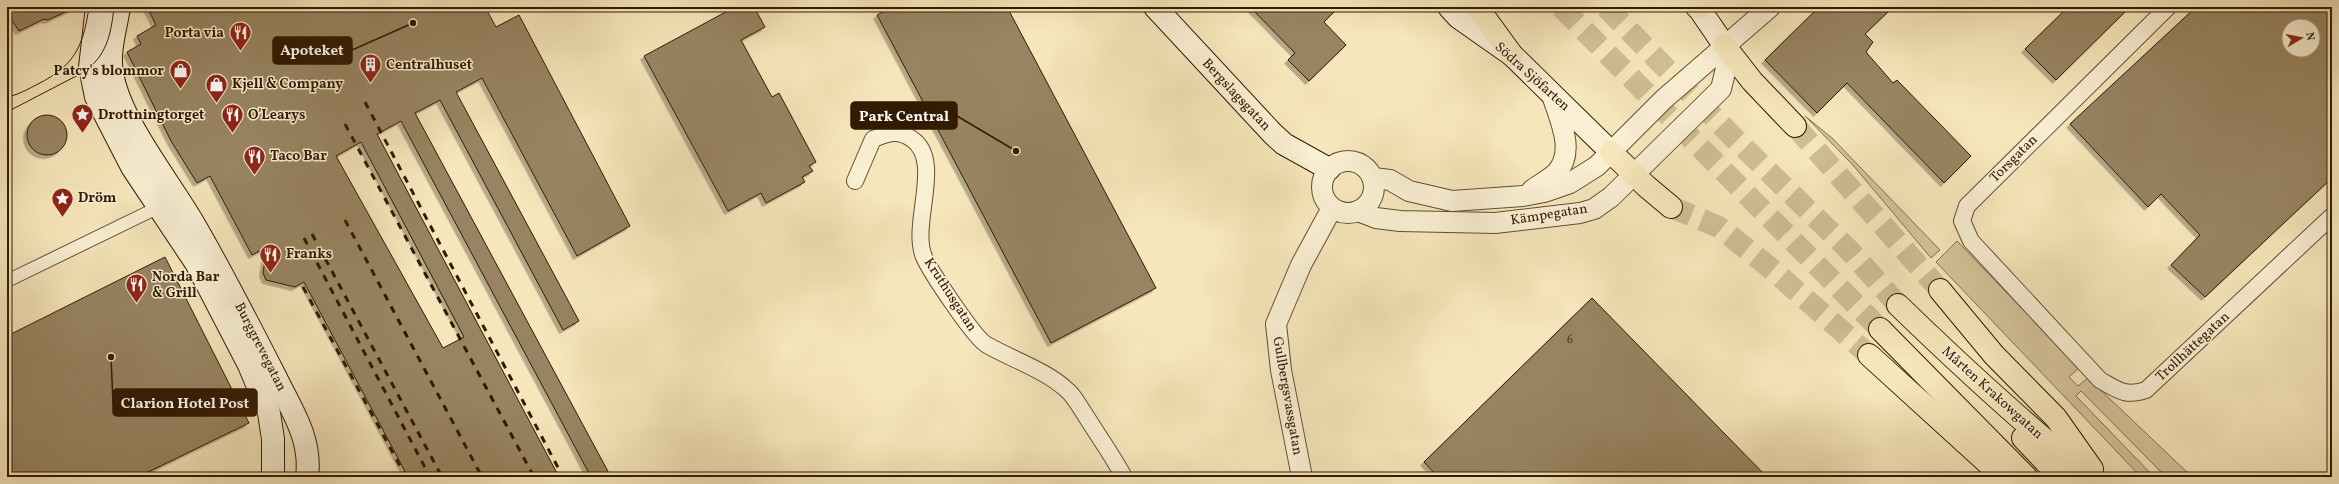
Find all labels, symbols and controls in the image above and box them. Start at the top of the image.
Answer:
north arrow [2281,18,2321,58]
restaurant icon: Porta via [227,20,253,53]
place label: Porta via [165,24,224,43]
text: N [2301,31,2317,42]
callout: Apoteket [273,37,352,64]
street label: Södra Sjöfarten [1490,38,1574,116]
text: Apoteket [280,41,344,62]
building icon: Centralhuset [358,52,384,85]
street label: Bergslagsgatan [1197,55,1275,135]
place label: Centralhuset [386,56,472,75]
shop icon: Patcy's blommor [167,58,193,91]
place label: Patcy's blommor [54,62,164,81]
shop icon: Kjell & Company [203,71,229,104]
place label: Kjell & Company [232,75,343,94]
place icon: Drottningtorget [70,102,96,135]
restaurant icon: O'Learys [219,102,245,135]
callout: Park Central [851,102,957,129]
place label: Drottningtorget [98,106,204,125]
place label: O'Learys [248,106,306,125]
text: Park Central [859,107,949,128]
street label: Torsgatan [1986,131,2042,187]
restaurant icon: Taco Bar [241,143,267,176]
place label: Taco Bar [270,147,327,166]
place icon: Dröm [49,185,75,218]
place label: Dröm [78,189,117,208]
street label: Kämpegatan [1509,200,1589,230]
restaurant icon: Franks [258,241,284,274]
place label: Franks [286,245,332,264]
street label: Kruthusgatan [919,254,981,336]
place label: Norda Bar & Grill [152,268,220,303]
restaurant icon: Norda Bar & Grill [124,272,150,305]
street label: Burggrevegatan [229,299,291,395]
street label: Trollhättegatan [2152,308,2234,386]
house number: 6 [1567,332,1573,348]
street label: Gullbergsvassgatan [1267,335,1307,457]
street label: Mårten Krakowgatan [1937,342,2047,444]
callout: Clarion Hotel Post [113,389,257,416]
text: Clarion Hotel Post [121,394,250,415]

